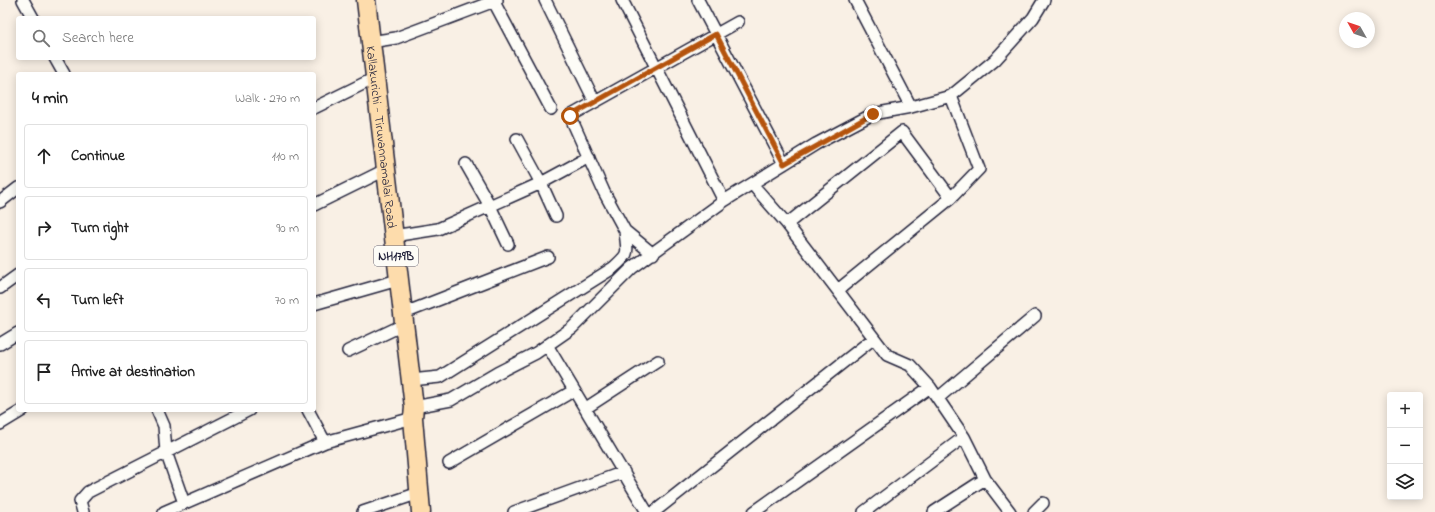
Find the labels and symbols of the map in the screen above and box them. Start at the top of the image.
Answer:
north arrow [1339,12,1375,48]
street label: Kallakurichi - Tiruvannamalai Road [361,45,401,230]
route end [864,105,882,123]
route start [561,107,579,125]
road number: NH179B [374,246,418,266]

